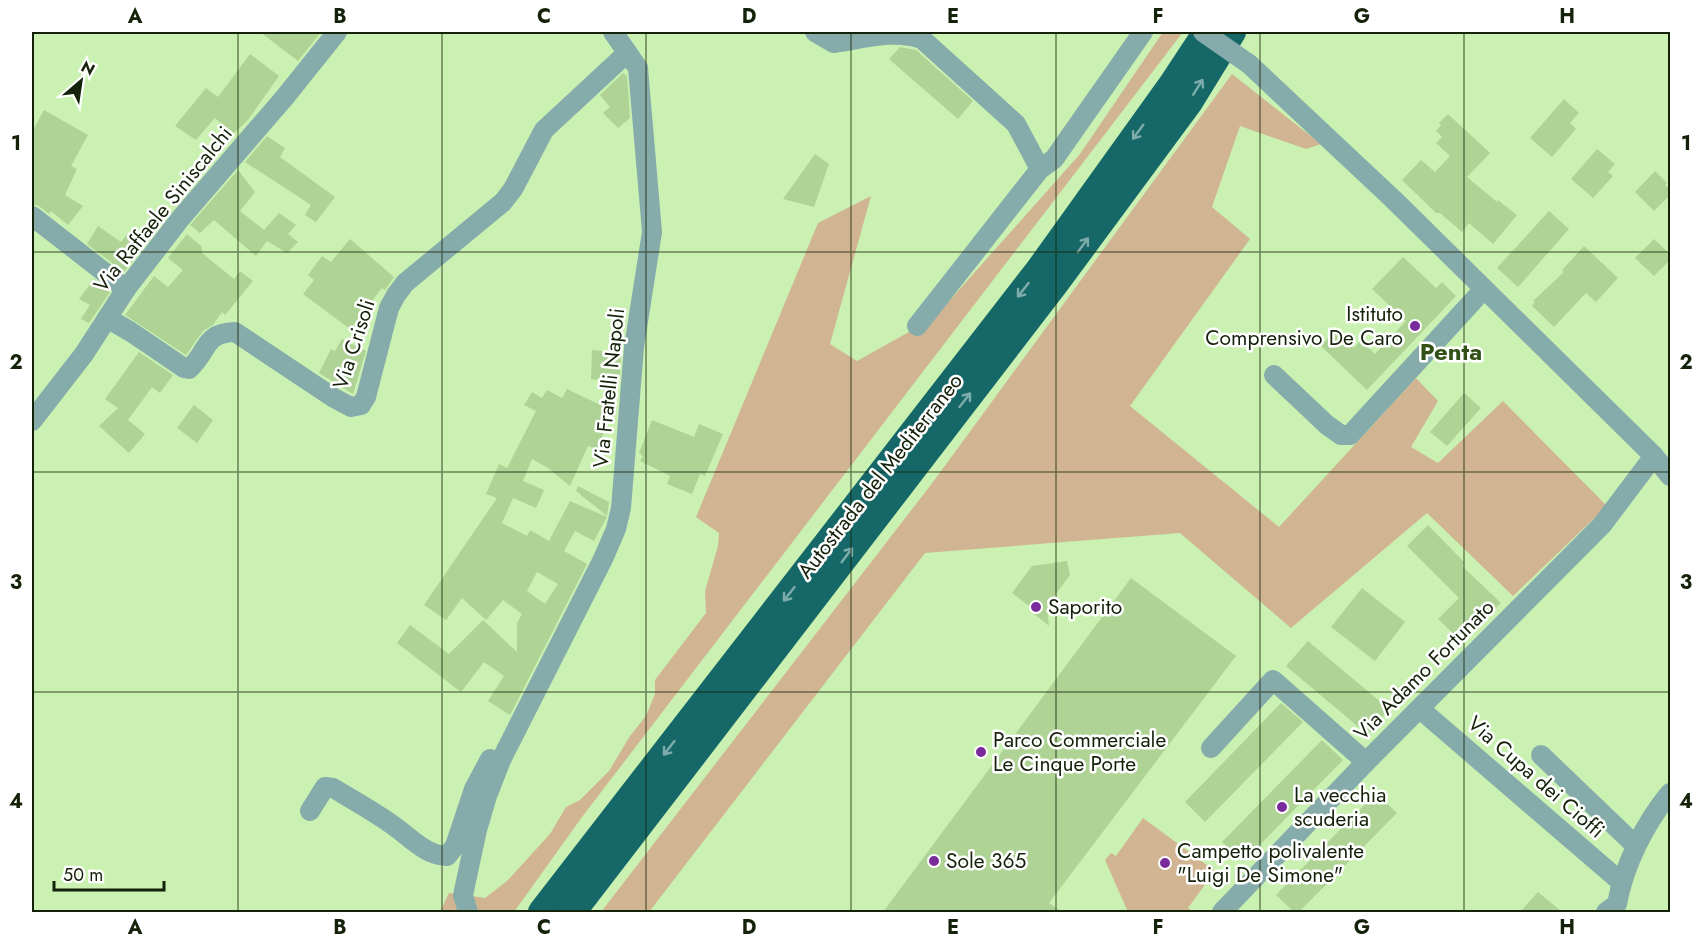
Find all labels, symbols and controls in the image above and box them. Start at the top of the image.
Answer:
text: A [127,2,143,31]
text: B [333,2,347,31]
text: C [537,2,551,31]
text: D [742,2,756,31]
text: E [947,2,959,31]
text: F [1152,2,1164,31]
text: G [1354,2,1370,31]
text: H [1559,2,1575,31]
north arrow [51,51,111,111]
text: N [77,55,99,81]
one-way arrow [1192,79,1204,96]
street label: Via Raffaele Siniscalchi [87,120,239,298]
one-way arrow [1132,124,1144,140]
text: 1 [11,129,21,158]
text: 1 [1681,129,1691,158]
one-way arrow [1077,237,1089,254]
one-way arrow [1017,282,1030,298]
street label: Via Crisoli [325,295,383,393]
place label: Istituto Comprensivo De Caro [1205,299,1403,353]
street label: Via Fratelli Napoli [586,307,632,469]
marker: Istituto Comprensivo De Caro [1408,319,1422,333]
district label: Penta [1420,334,1482,369]
text: 2 [9,348,23,377]
text: 2 [1679,348,1693,377]
street label: Autostrada del Mediterraneo [790,367,970,585]
one-way arrow [959,393,972,409]
one-way arrow [841,548,853,564]
text: 3 [10,568,22,597]
text: 3 [1680,568,1692,597]
one-way arrow [782,586,795,602]
place label: Saporito [1048,592,1122,622]
street label: Via Adamo Fortunato [1347,593,1501,747]
marker: Saporito [1029,600,1043,614]
street label: Via Cupa dei Cioffi [1461,709,1611,845]
place label: Parco Commerciale Le Cinque Porte [993,725,1166,779]
one-way arrow [663,740,676,756]
marker: Parco Commerciale Le Cinque Porte [974,745,988,759]
place label: La vecchia scuderia [1294,780,1386,834]
text: 4 [9,787,23,816]
text: 4 [1679,787,1693,816]
marker: La vecchia scuderia [1275,800,1289,814]
place label: Campetto polivalente "Luigi De Simone" [1177,836,1364,890]
place label: Sole 365 [946,846,1026,876]
scale bar [54,854,164,892]
marker: Sole 365 [927,854,941,868]
marker: Campetto polivalente "Luigi De Simone" [1158,856,1172,870]
text: 50 m [63,862,103,888]
text: A [127,913,143,942]
text: B [333,913,347,942]
text: C [537,913,551,942]
text: D [742,913,756,942]
text: E [947,913,959,942]
text: F [1152,913,1164,942]
text: G [1354,913,1370,942]
text: H [1559,913,1575,942]

